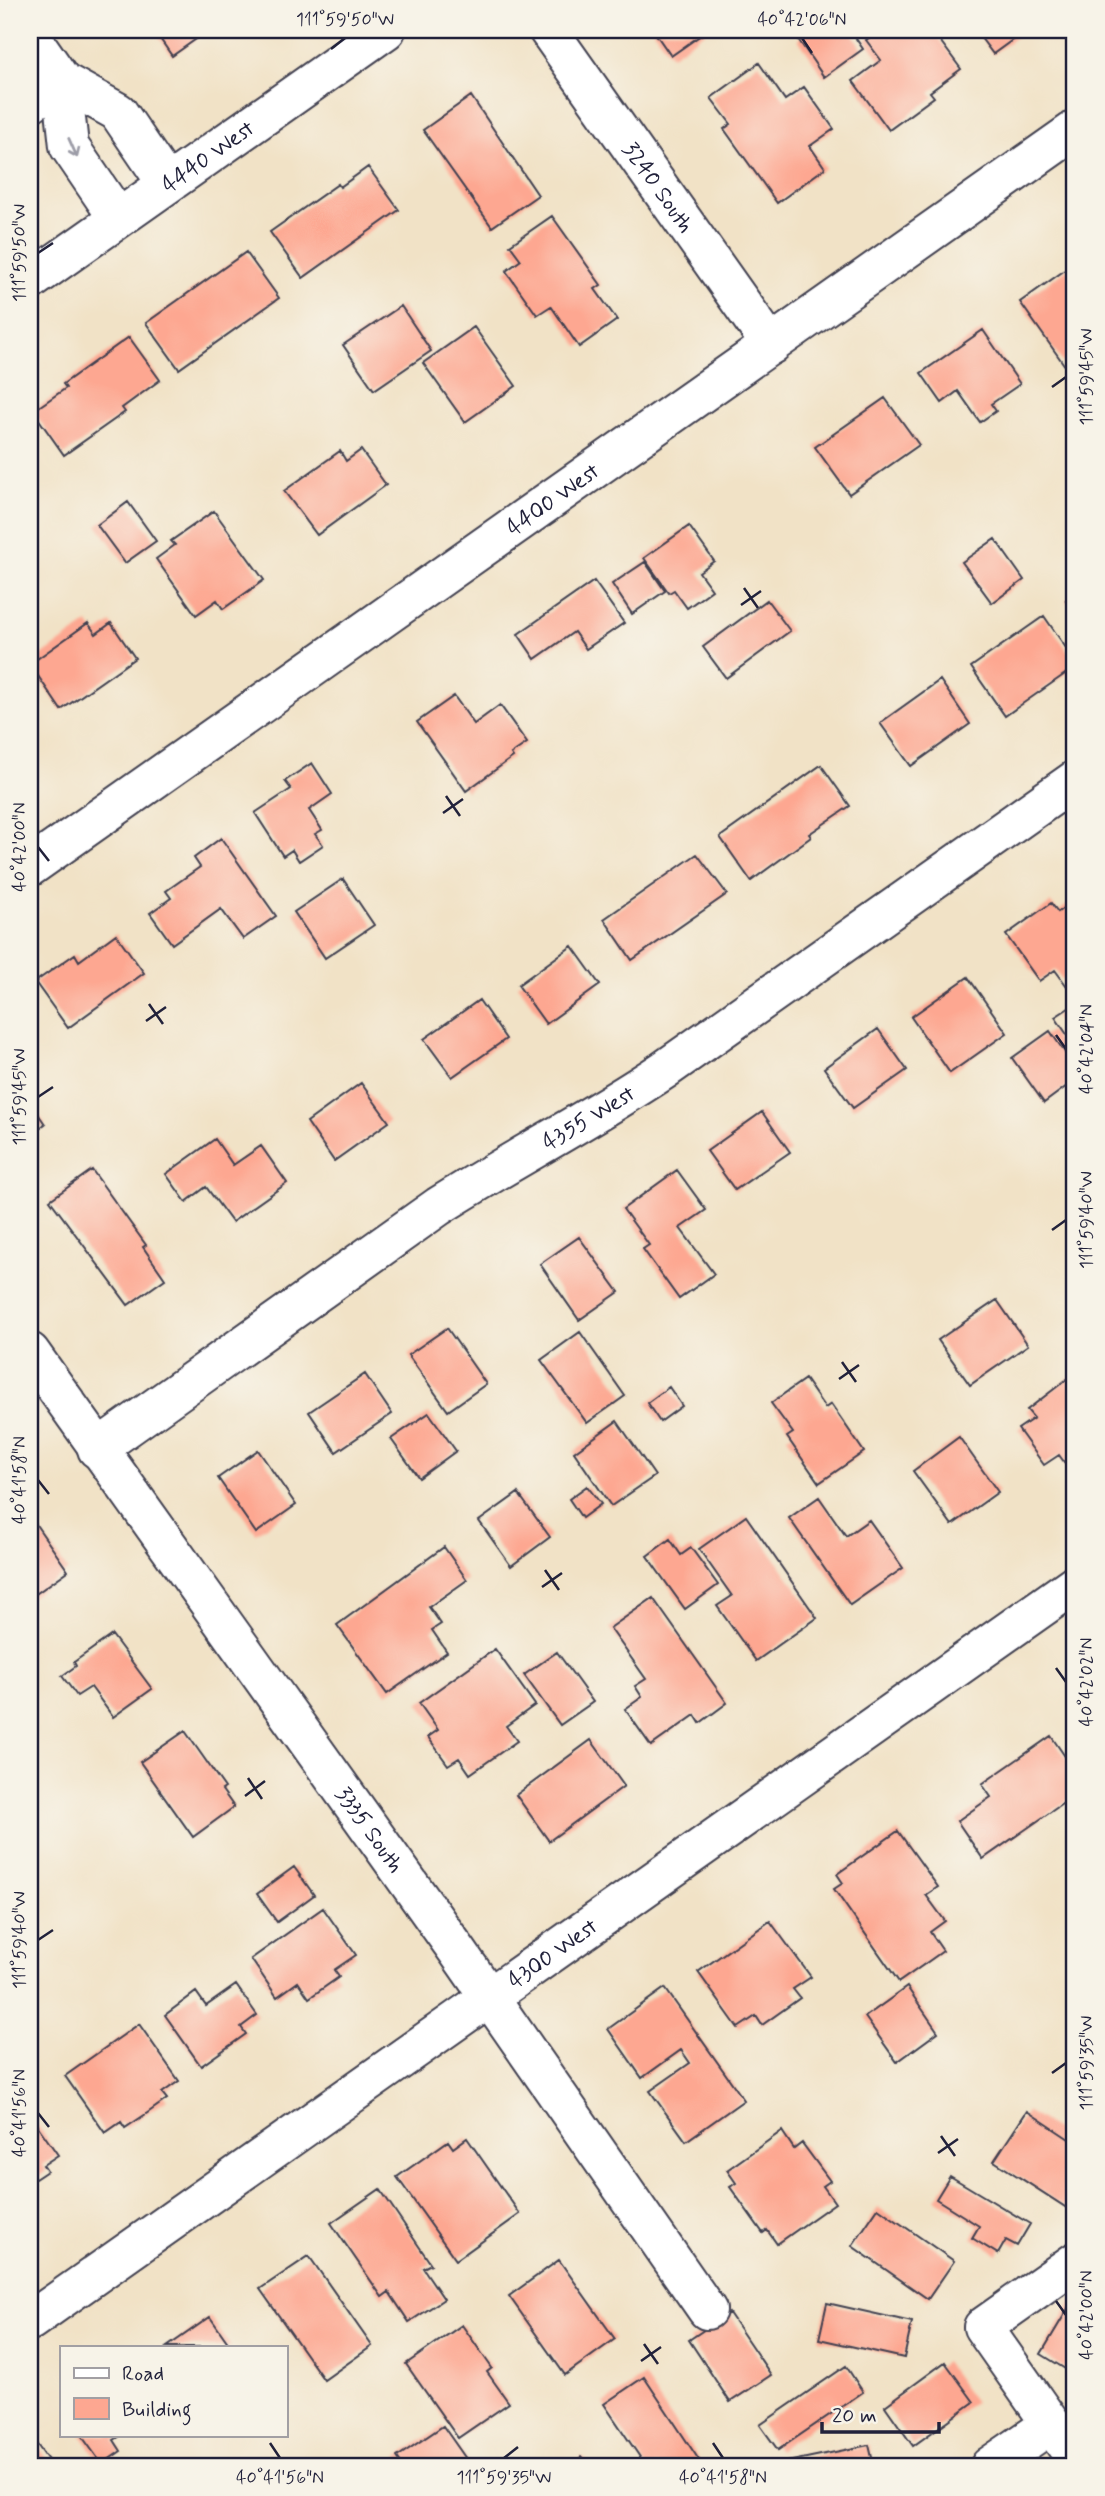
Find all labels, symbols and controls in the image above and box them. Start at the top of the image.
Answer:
text: 111°59'50"W [296,8,394,32]
text: 40°42'06"N [757,8,847,32]
street label: 4440 West [156,114,261,201]
street label: 3240 South [615,136,700,239]
one-way arrow [67,137,80,158]
text: 111°59'50"W [8,204,32,302]
text: 111°59'45"W [1075,328,1099,426]
street label: 4400 West [501,457,606,544]
text: 40°42'00"N [8,802,32,892]
text: 40°42'04"N [1075,1004,1099,1094]
text: 111°59'45"W [8,1048,32,1146]
street label: 4355 West [537,1080,641,1158]
text: 111°59'40"W [1075,1171,1099,1269]
text: 40°41'58"N [8,1436,32,1524]
text: 40°42'02"N [1075,1638,1099,1726]
street label: 3335 South [328,1781,410,1879]
text: 111°59'40"W [8,1891,32,1989]
street label: 4300 West [503,1912,604,1996]
text: 111°59'35"W [1075,2016,1099,2110]
text: 40°41'56"N [8,2069,32,2157]
text: 40°42'00"N [1075,2270,1099,2360]
legend [60,2346,287,2436]
text: Road [122,2360,164,2388]
scale bar [822,2391,939,2435]
text: Building [122,2396,192,2426]
text: 20 m [832,2402,877,2430]
text: 40°41'56"N [236,2466,324,2490]
text: 111°59'35"W [457,2466,551,2490]
text: 40°41'58"N [679,2466,767,2490]

